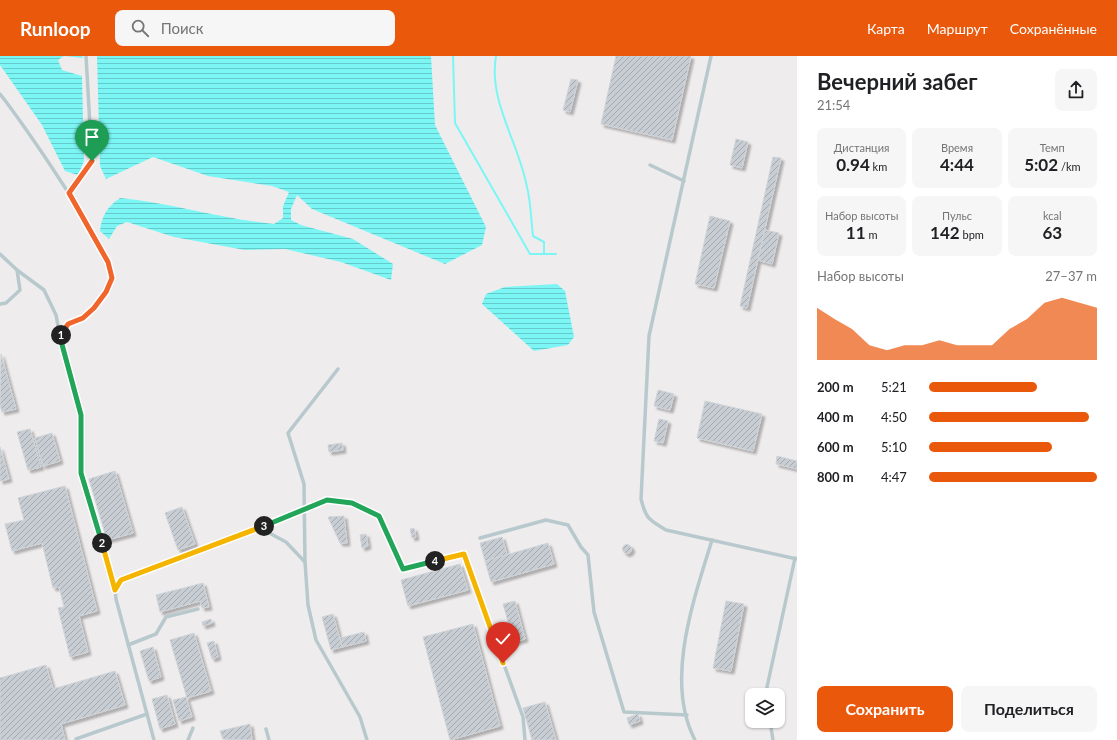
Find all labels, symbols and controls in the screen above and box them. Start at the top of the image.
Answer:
search box [115,10,395,46]
text: Runloop [20,17,91,40]
icon: search [129,17,151,39]
text: Поиск [161,19,204,37]
text: Карта [867,20,905,37]
text: Маршрут [927,20,988,37]
text: Сохранённые [1010,20,1097,37]
text: Вечерний забег [817,68,978,95]
button: share [1055,69,1097,111]
text: 21:54 [817,97,850,113]
pin [75,120,109,161]
icon: arrive [81,126,103,148]
text: Дистанция [834,141,890,154]
text: Время [941,141,973,154]
text: Темп [1040,141,1065,154]
text: 0.94 [836,154,870,175]
text: 4:44 [940,154,974,175]
text: 5:02 [1024,154,1058,175]
text: km [870,160,887,173]
text: /km [1058,160,1081,173]
text: Набор высоты [825,209,898,222]
text: Пульс [942,209,972,222]
text: kcal [1043,209,1062,222]
text: 11 [846,222,866,243]
text: 142 [930,222,960,243]
text: 63 [1042,222,1062,243]
text: m [866,228,877,241]
text: bpm [960,228,984,241]
text: Набор высоты [817,268,904,284]
text: 27–37 m [1045,268,1097,284]
pin: 1 [51,325,71,345]
text: 1 [58,328,64,341]
text: 200 m [817,379,854,395]
text: 5:21 [881,379,907,395]
text: 400 m [817,409,854,425]
text: 4:50 [881,409,907,425]
text: 600 m [817,439,854,455]
text: 5:10 [881,439,907,455]
text: 800 m [817,469,854,485]
text: 4:47 [881,469,907,485]
pin: 3 [254,516,274,536]
text: 3 [261,519,267,532]
pin: 2 [92,533,112,553]
text: 2 [99,536,105,549]
pin: 4 [425,551,445,571]
text: 4 [432,554,438,567]
pin [486,622,520,663]
icon: check [492,628,514,650]
button: Сохранить [817,686,953,732]
button: Поделиться [961,686,1097,732]
map controls [745,688,785,728]
button: layers [745,688,785,728]

